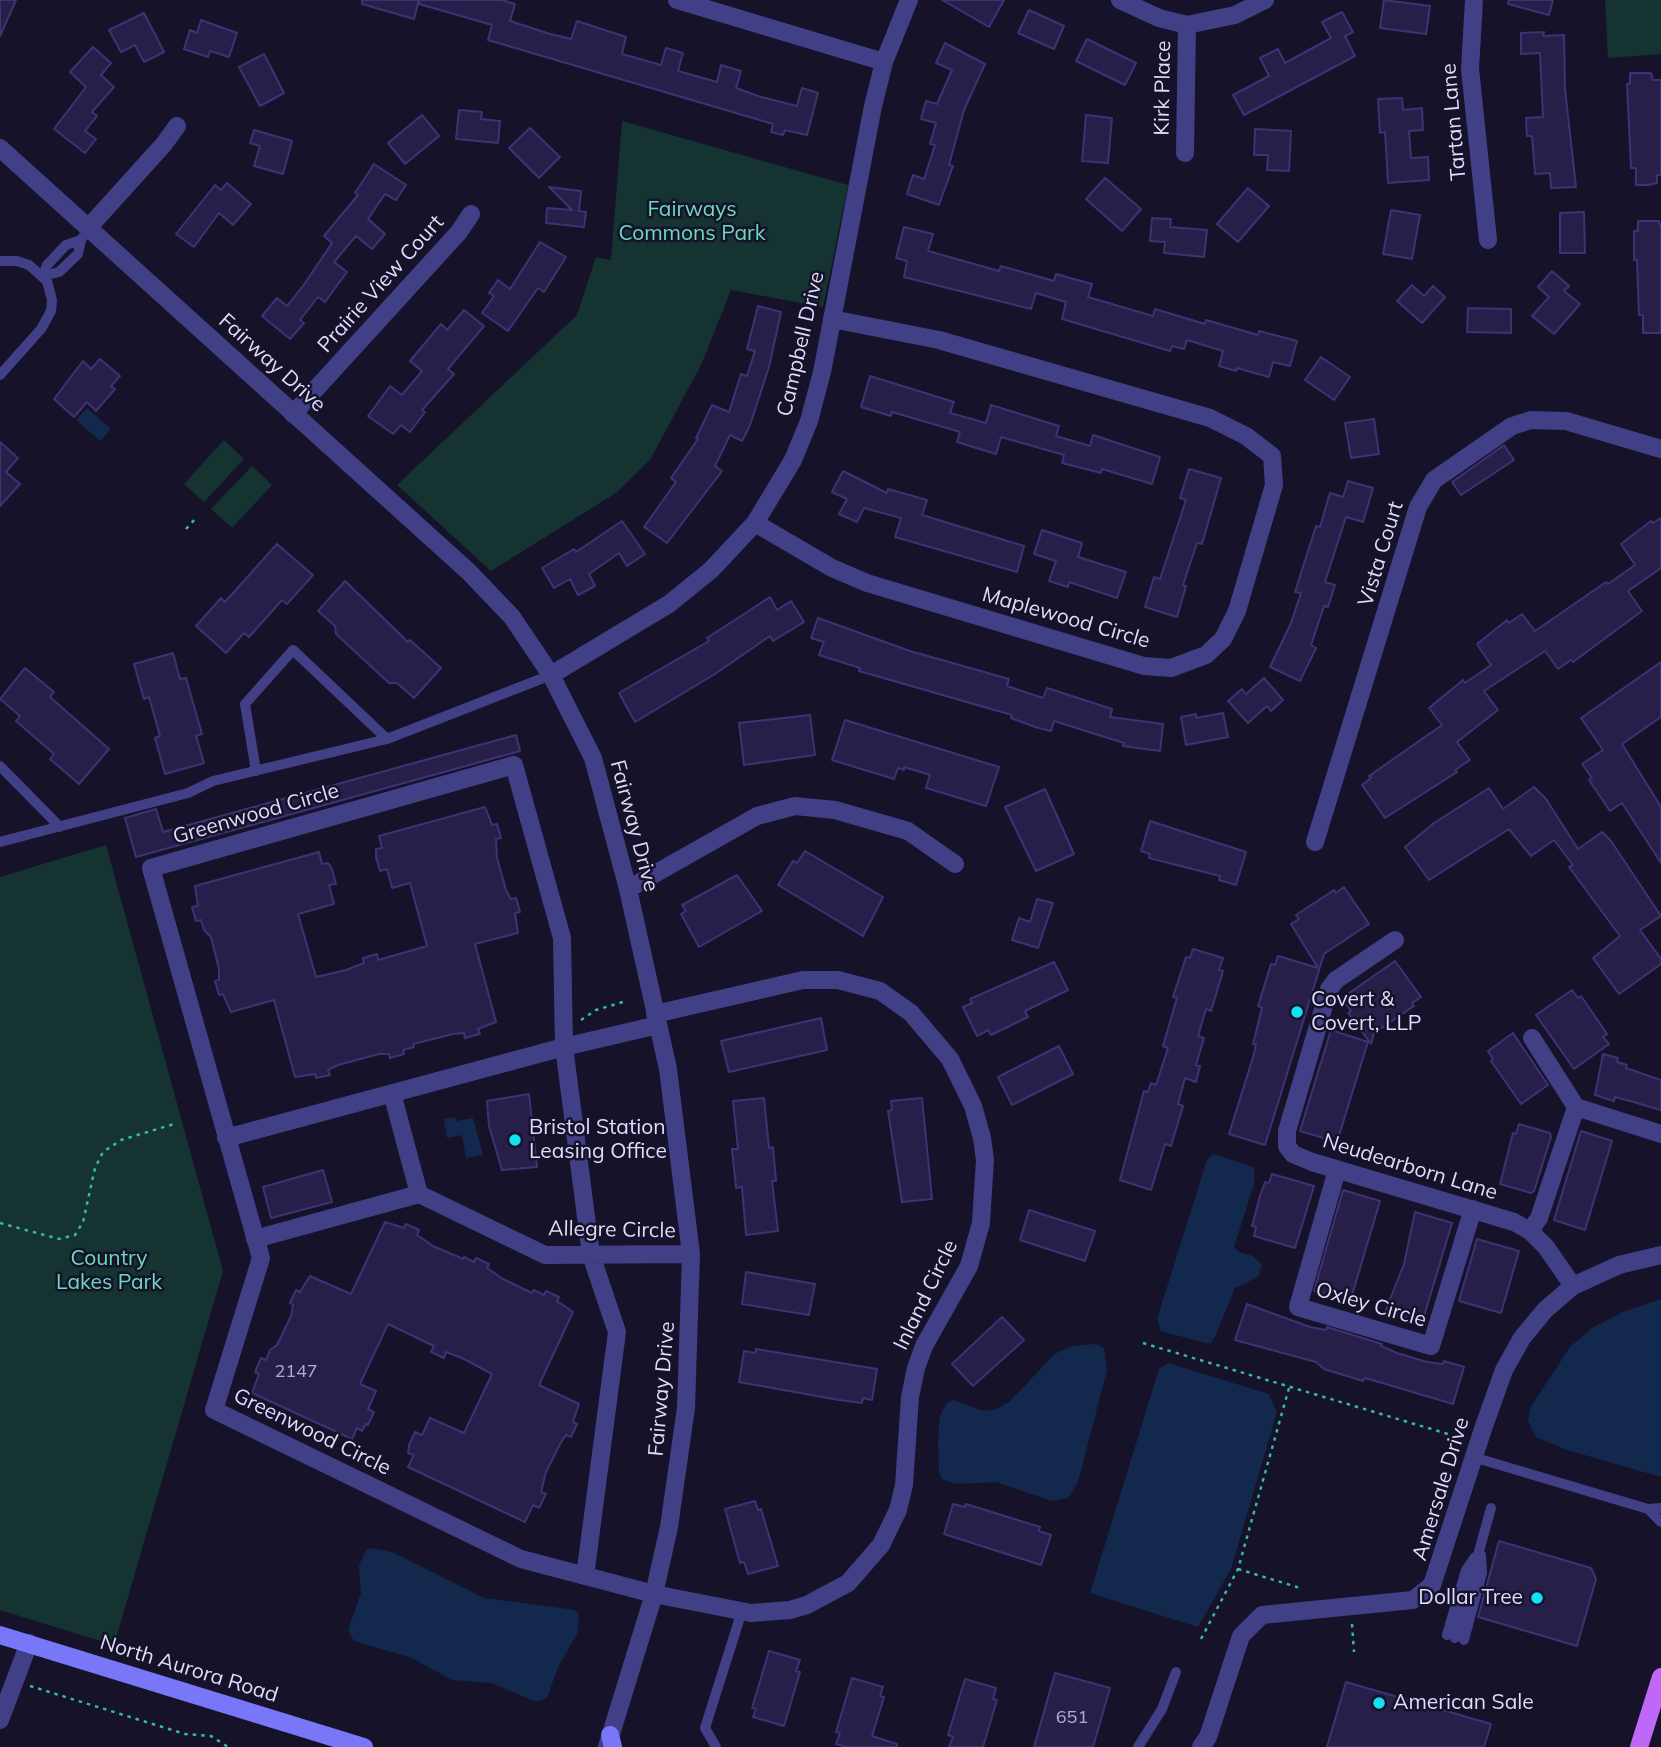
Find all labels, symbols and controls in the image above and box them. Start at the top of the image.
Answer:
street label: Kirk Place [1150,40,1176,136]
street label: Tartan Lane [1436,62,1472,182]
park label: Fairways Commons Park [619,197,765,247]
street label: Prairie View Court [313,210,449,358]
street label: Campbell Drive [772,269,830,419]
street label: Fairway Drive [213,308,331,418]
street label: Vista Court [1353,498,1409,610]
street label: Maplewood Circle [979,582,1153,654]
street label: Fairway Drive [604,757,664,895]
street label: Greenwood Circle [170,778,342,850]
place label: Covert & Covert, LLP [1311,987,1422,1037]
marker: Covert & Covert, LLP [1289,1004,1305,1020]
place label: Bristol Station Leasing Office [529,1115,667,1165]
street label: Neudearborn Lane [1320,1128,1500,1206]
marker: Bristol Station Leasing Office [507,1132,523,1148]
street label: Allegre Circle [548,1216,676,1244]
street label: Inland Circle [889,1236,963,1354]
park label: Country Lakes Park [56,1246,162,1296]
street label: Oxley Circle [1313,1277,1429,1333]
street label: Fairway Drive [644,1321,680,1457]
house number: 2147 [274,1361,318,1383]
street label: Greenwood Circle [229,1383,395,1481]
street label: Amersale Drive [1407,1414,1475,1564]
place label: Dollar Tree [1418,1585,1523,1611]
marker: Dollar Tree [1529,1590,1545,1606]
street label: North Aurora Road [97,1630,281,1708]
place label: American Sale [1393,1690,1534,1716]
marker: American Sale [1371,1695,1387,1711]
house number: 651 [1056,1707,1088,1729]

